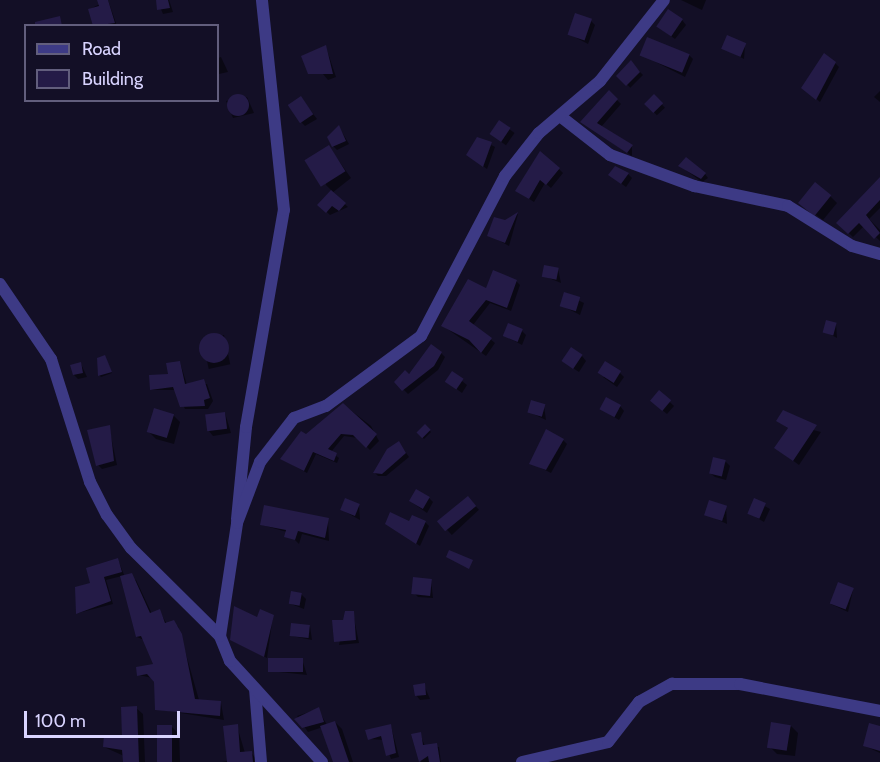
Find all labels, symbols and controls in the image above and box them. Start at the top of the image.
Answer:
legend [24,24,219,102]
text: Road [82,38,121,60]
text: Building [82,68,143,90]
scale bar [27,699,183,737]
text: 100 m [35,710,86,732]

